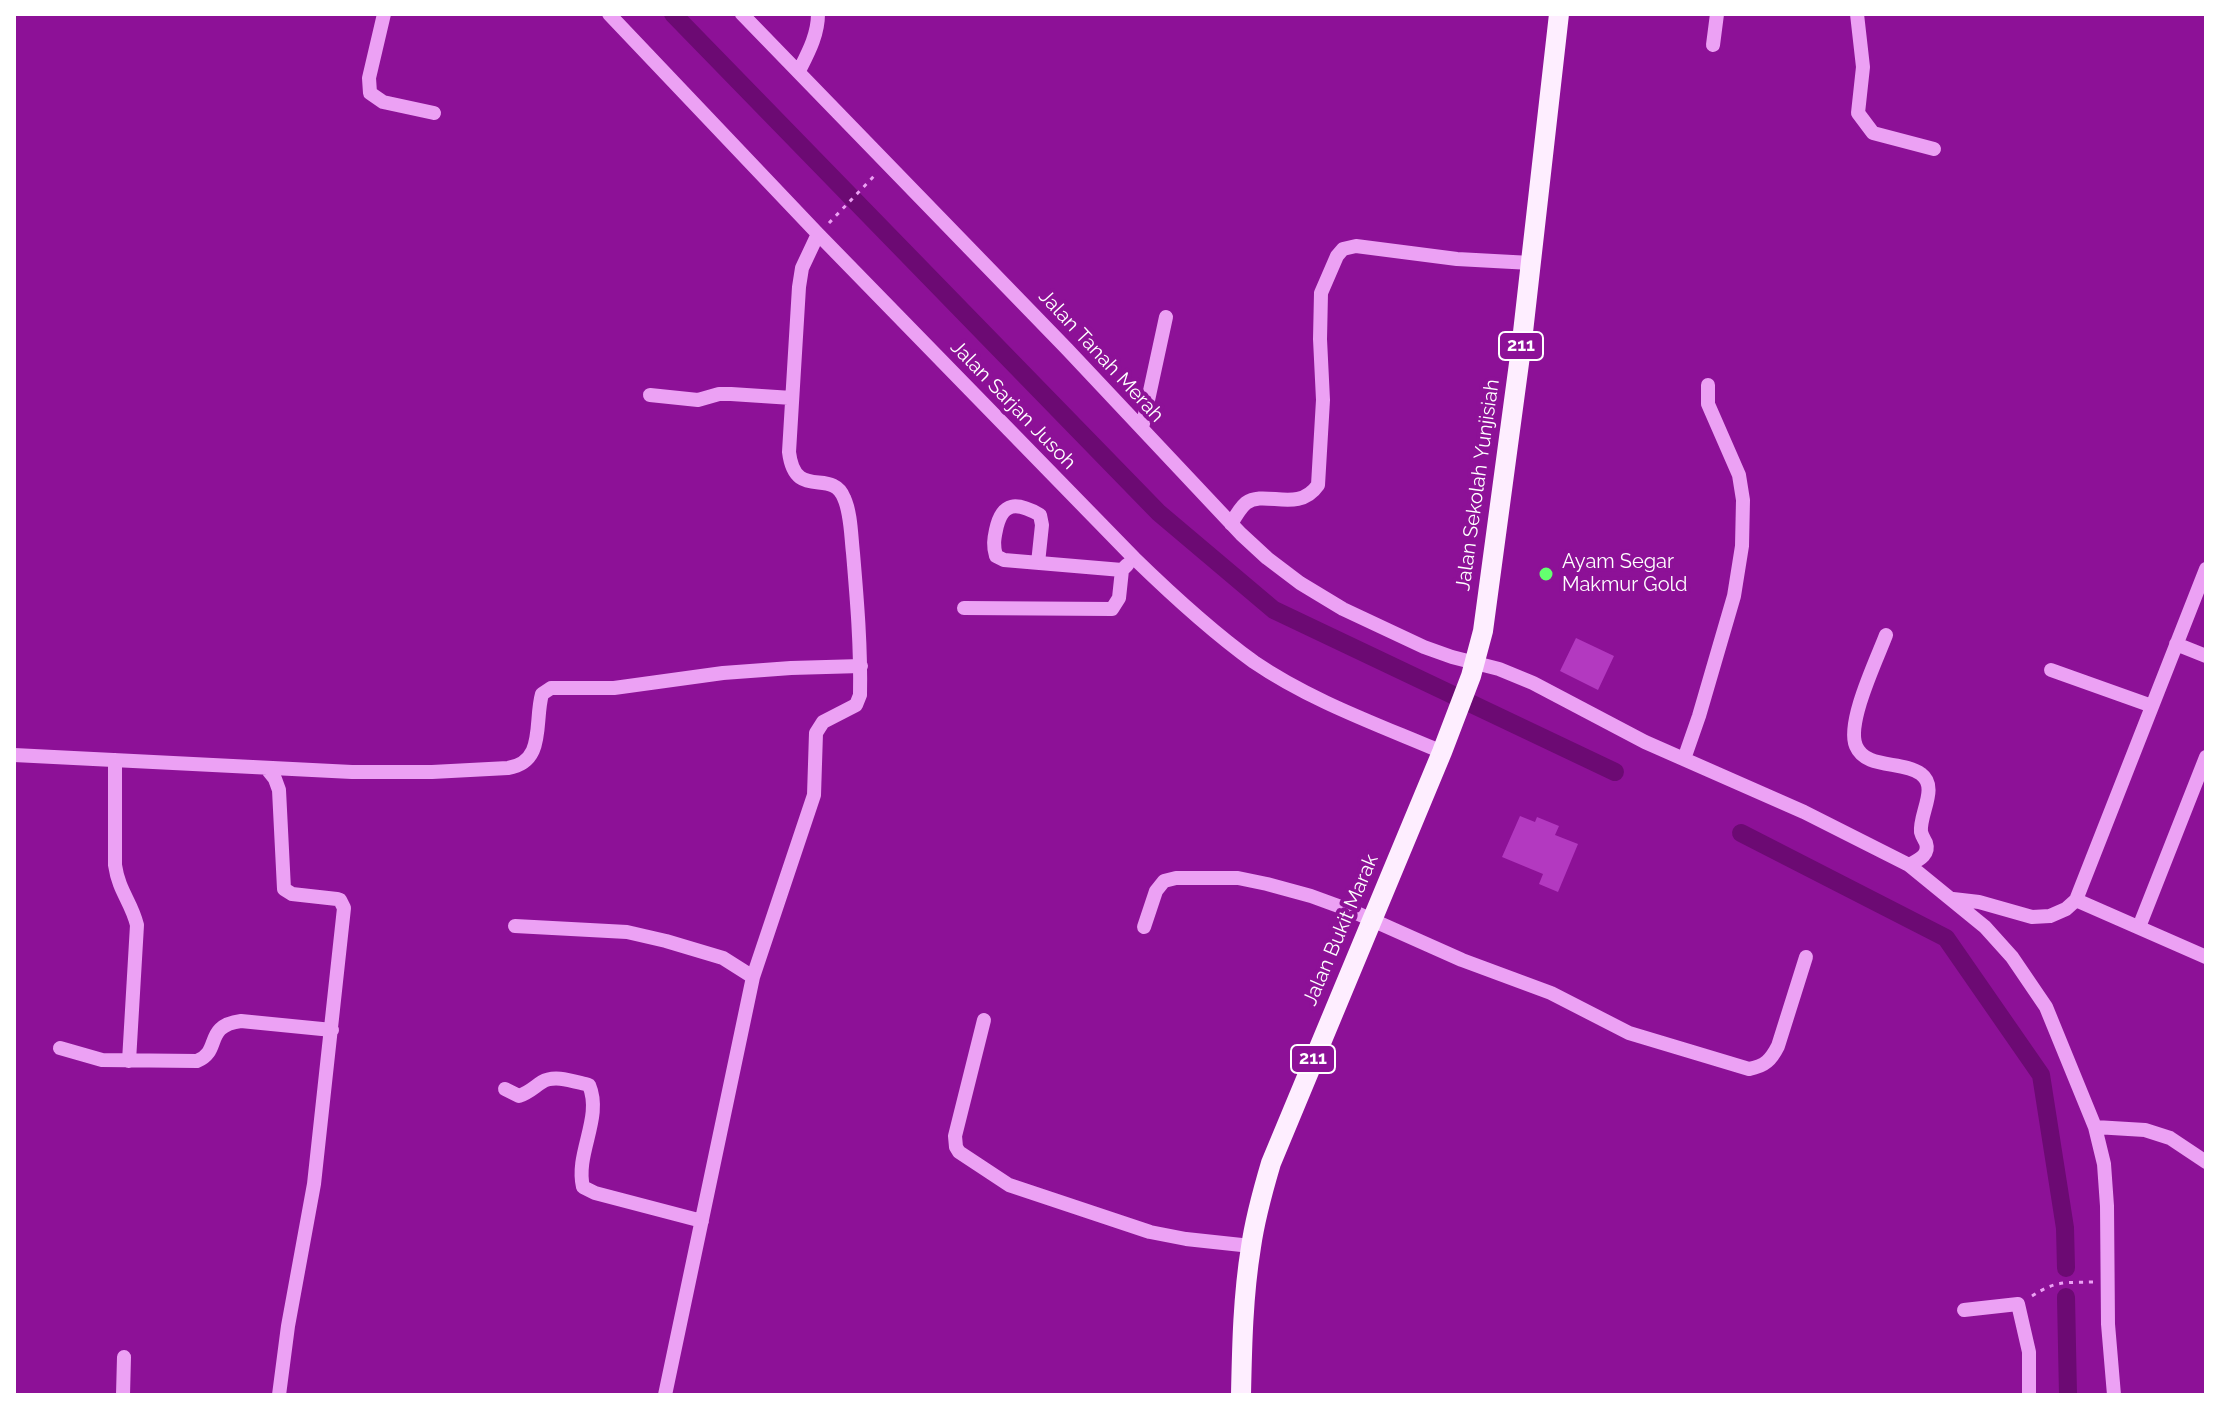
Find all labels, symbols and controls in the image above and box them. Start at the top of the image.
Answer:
street label: Jalan Tanah Merah [1033,285,1169,427]
road number: 211 [1499,332,1543,360]
street label: Jalan Sarjan Jusoh [945,335,1081,475]
street label: Jalan Sekolah Yunjisiah [1451,378,1505,592]
place label: Ayam Segar Makmur Gold [1562,550,1687,597]
marker: Ayam Segar Makmur Gold [1537,565,1555,583]
street label: Jalan Bukit Marak [1298,851,1384,1009]
road number: 211 [1291,1045,1335,1073]

